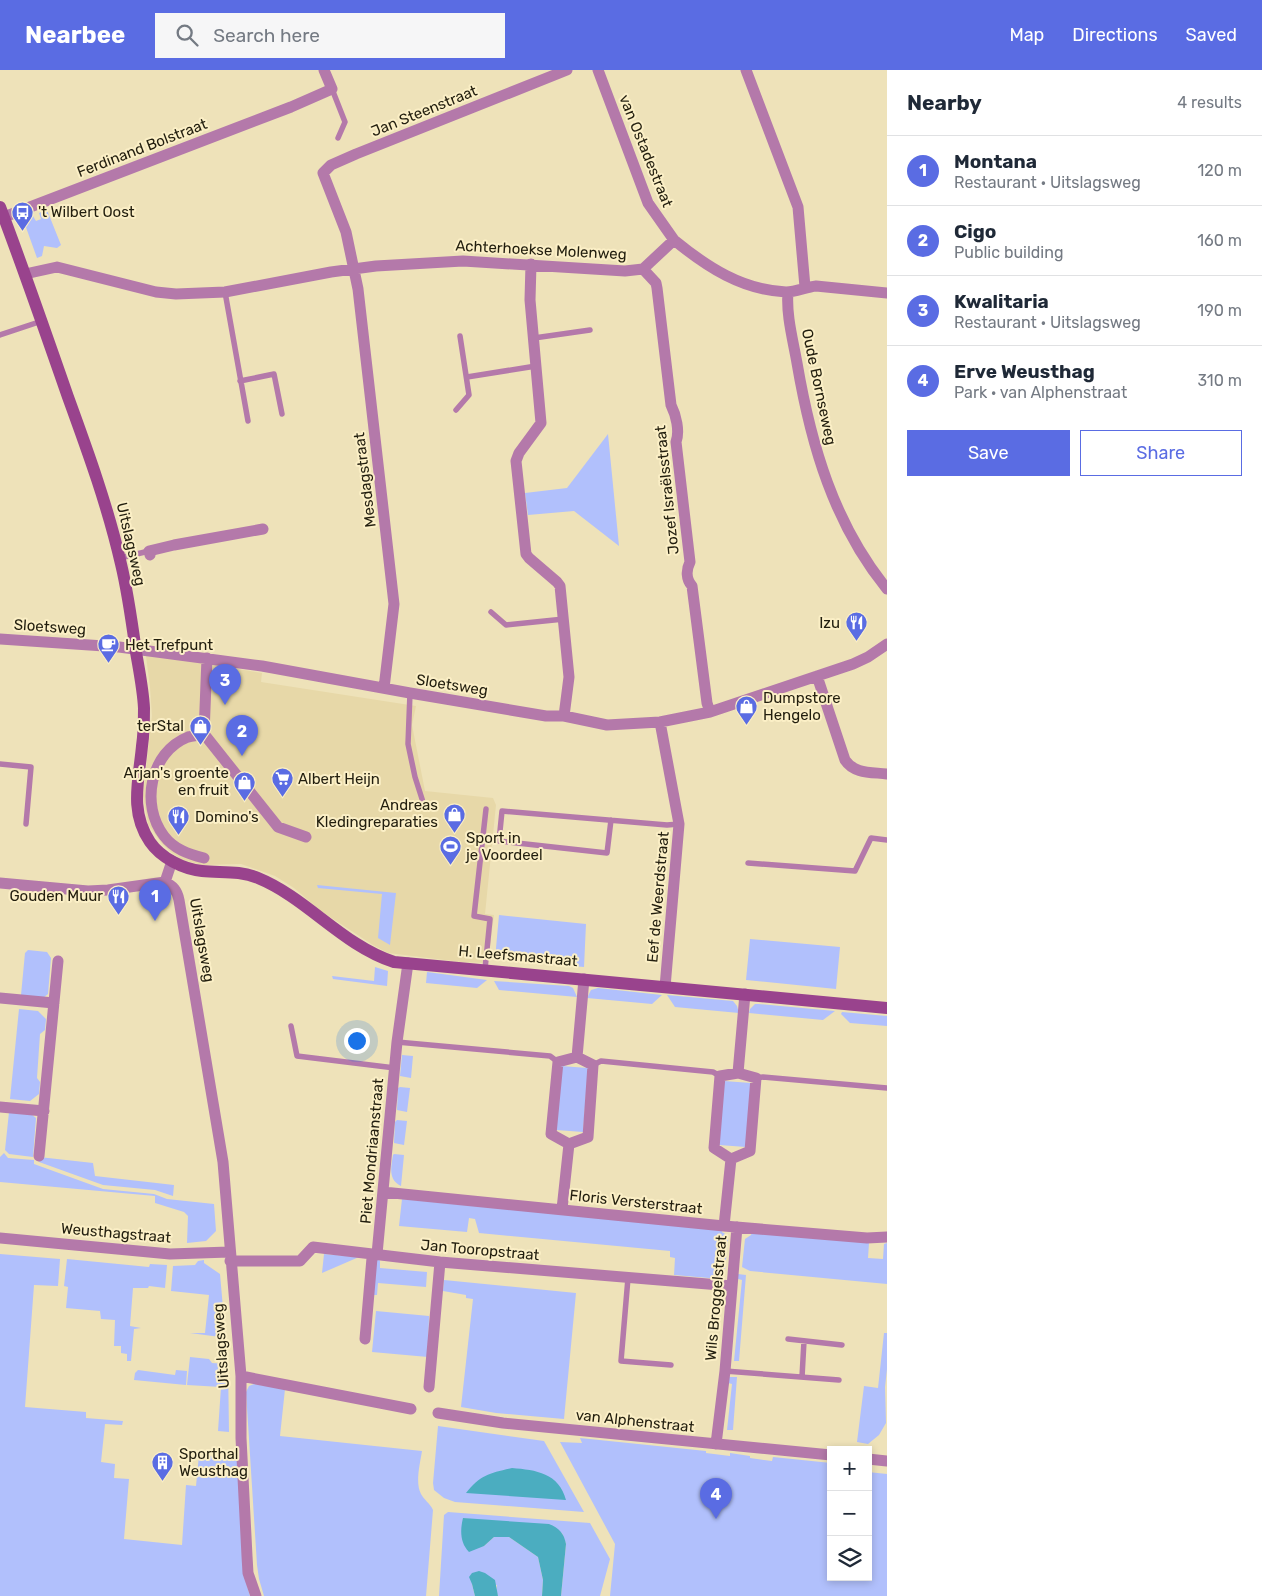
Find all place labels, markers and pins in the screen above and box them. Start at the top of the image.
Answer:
bus stop icon: 't Wilbert Oost [10,200,34,231]
place label: 't Wilbert Oost [38,203,135,221]
restaurant icon: Izu [844,611,868,642]
place label: Izu [819,614,840,632]
cafe icon: Het Trefpunt [97,633,121,664]
place label: Het Trefpunt [125,636,213,654]
pin: 3 [209,664,241,705]
place label: Dumpstore Hengelo [763,689,841,724]
shop icon: Dumpstore Hengelo [735,695,759,726]
shop icon: terStal [188,714,212,745]
pin: 2 [226,715,258,756]
place label: terStal [137,717,184,735]
place label: Arjan's groente en fruit [123,764,229,799]
supermarket icon: Albert Heijn [270,767,294,798]
shop icon: Arjan's groente en fruit [233,770,257,801]
place label: Albert Heijn [298,770,380,788]
place label: Andreas Kledingreparaties [316,796,438,831]
shop icon: Andreas Kledingreparaties [442,802,466,833]
restaurant icon: Domino's [167,805,191,836]
place label: Domino's [195,808,259,826]
place label: Sport in je Voordeel [465,829,543,864]
sports icon: Sport in je Voordeel [438,835,462,866]
pin: 1 [139,880,171,921]
restaurant icon: Gouden Muur [107,884,131,915]
place label: Gouden Muur [9,887,103,905]
place label: Sporthal Weusthag [179,1445,248,1480]
building icon: Sporthal Weusthag [151,1451,175,1482]
pin: 4 [700,1478,732,1519]

